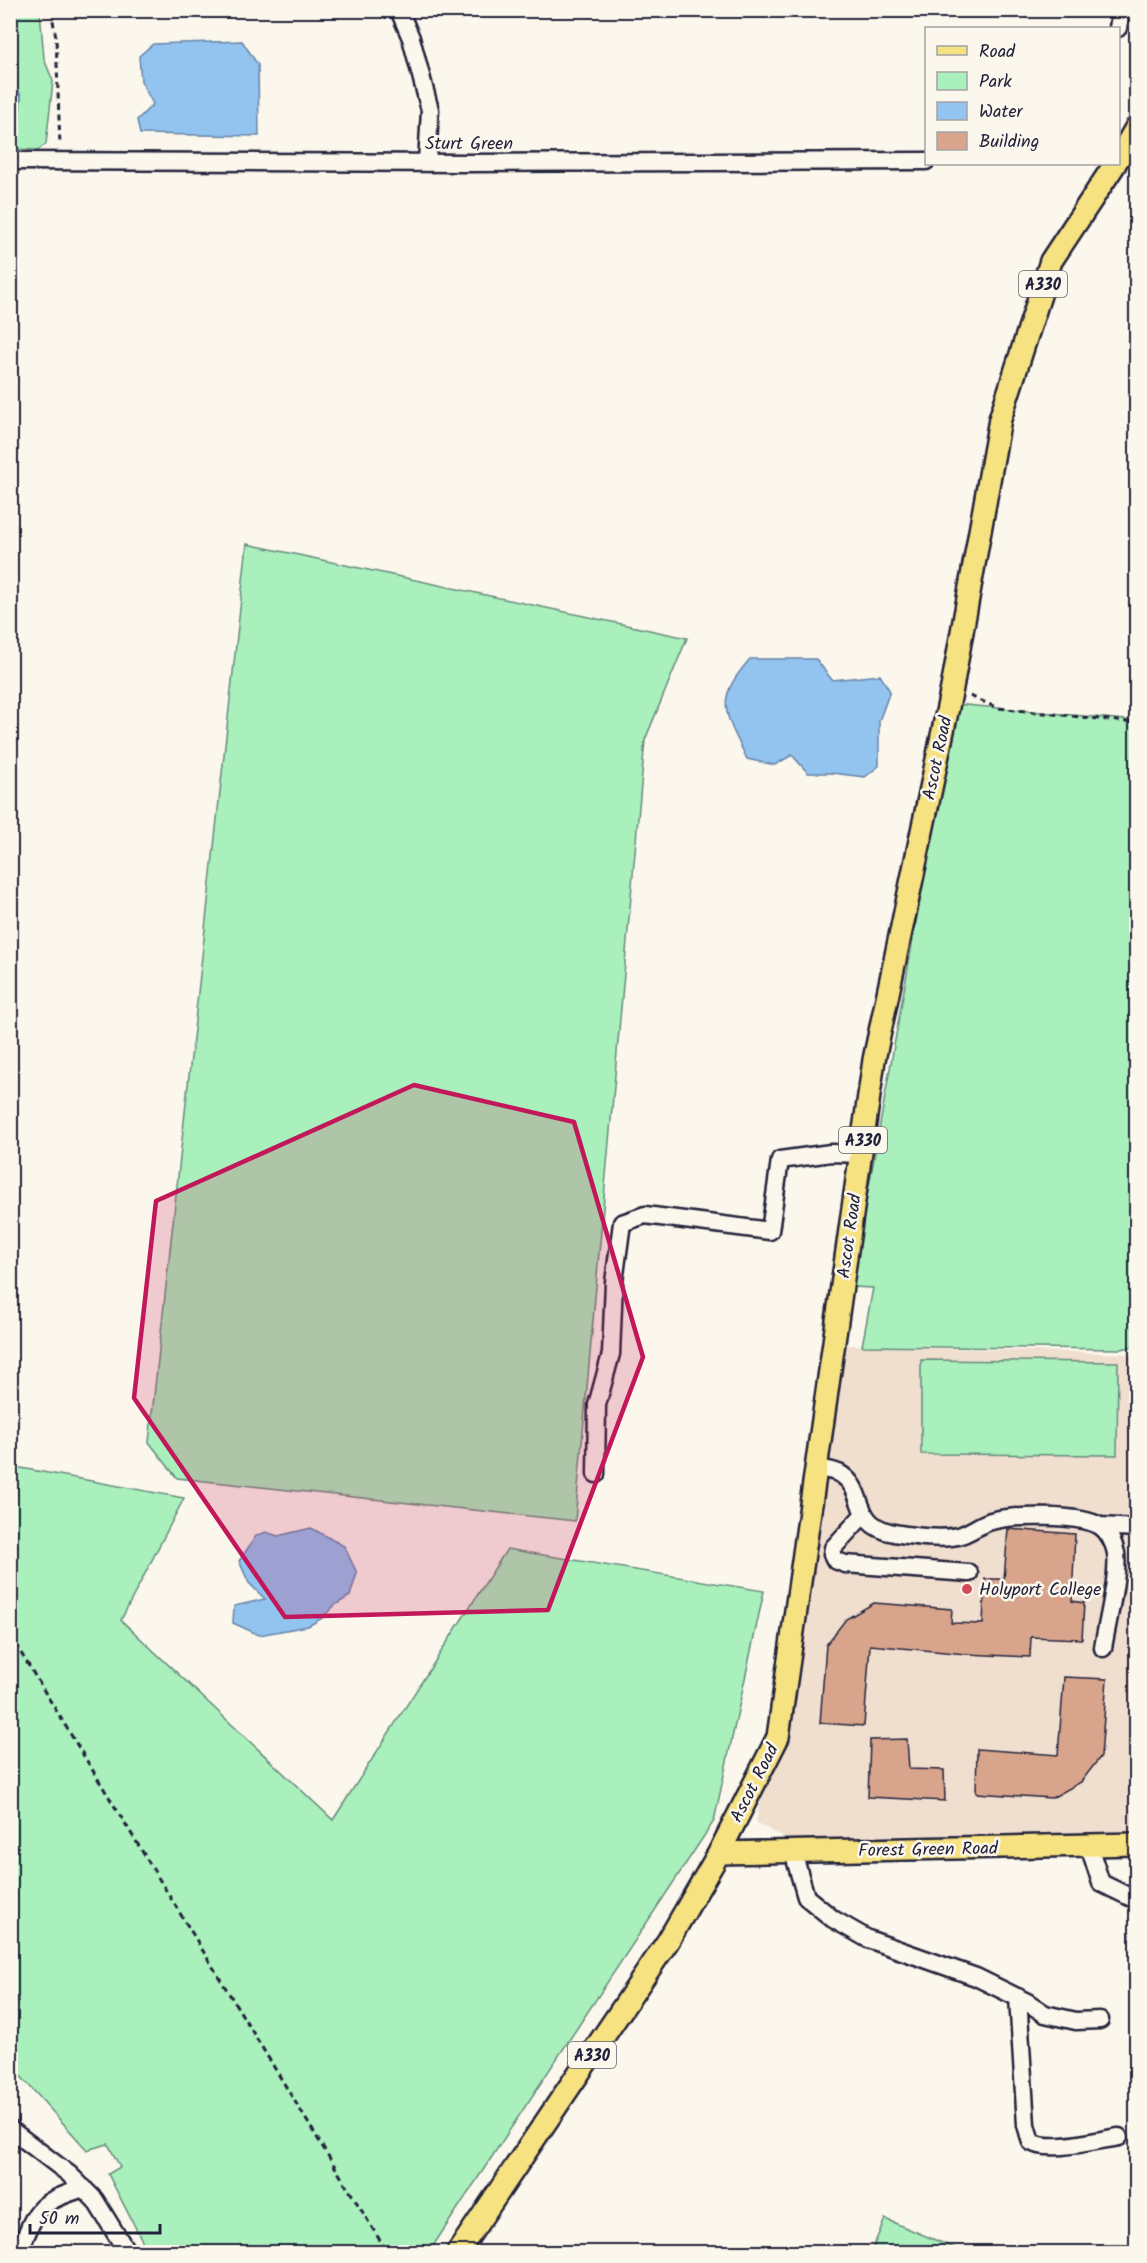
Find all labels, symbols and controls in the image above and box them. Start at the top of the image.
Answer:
legend [925,27,1120,165]
text: Road [979,38,1016,67]
text: Park [979,68,1012,97]
text: Water [979,98,1024,127]
text: Building [979,128,1039,157]
street label: Sturt Green [425,130,513,159]
road number: A330 [1019,271,1067,297]
street label: Ascot Road [915,713,962,803]
road number: A330 [839,1127,887,1153]
street label: Ascot Road [830,1191,871,1280]
place label: Holyport College [979,1576,1101,1605]
marker: Holyport College [960,1582,974,1596]
street label: Ascot Road [723,1738,788,1828]
street label: Forest Green Road [858,1835,999,1866]
road number: A330 [568,2042,616,2068]
scale bar [30,2197,160,2235]
text: 50 m [39,2205,79,2234]

